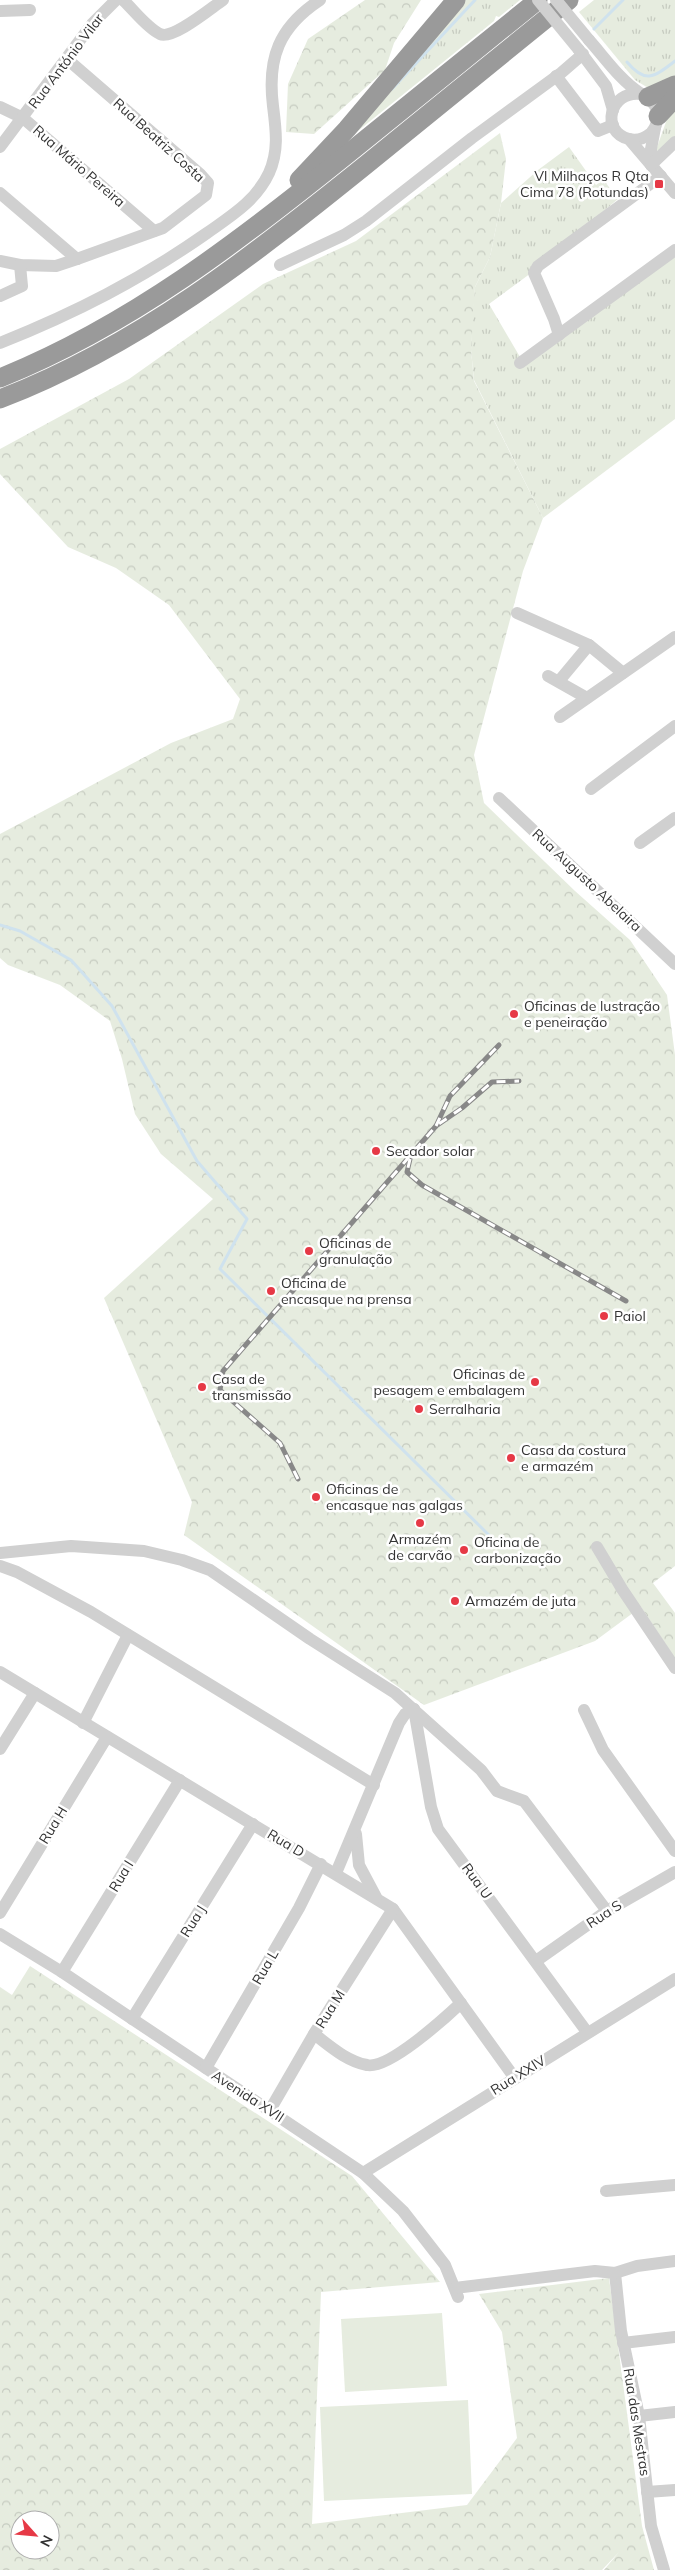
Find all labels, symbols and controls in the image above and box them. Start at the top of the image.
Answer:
street label: Rua António Vilar [24,9,108,112]
street label: Rua Beatriz Costa [110,94,208,186]
street label: Rua Mário Pereira [29,121,129,211]
place label: Vl Milhaços R Qta Cima 78 (Rotundas) [520,167,649,201]
marker: Vl Milhaços R Qta Cima 78 (Rotundas) [653,178,665,190]
street label: Rua Augusto Abelaira [529,825,645,935]
place label: Oficinas de lustração e peneiração [524,997,660,1031]
marker: Oficinas de lustração e peneiração [508,1008,520,1020]
place label: Secador solar [386,1142,475,1160]
marker: Secador solar [370,1145,382,1157]
place label: Oficinas de granulação [319,1234,392,1268]
marker: Oficinas de granulação [303,1245,315,1257]
place label: Oficina de encasque na prensa [281,1274,412,1308]
marker: Oficina de encasque na prensa [265,1285,277,1297]
place label: Paiol [614,1307,646,1325]
marker: Paiol [598,1310,610,1322]
place label: Oficinas de pesagem e embalagem [374,1365,525,1399]
place label: Casa de transmissão [212,1370,291,1404]
marker: Oficinas de pesagem e embalagem [529,1376,541,1388]
marker: Casa de transmissão [196,1381,208,1393]
place label: Serralharia [429,1400,501,1418]
marker: Serralharia [413,1403,425,1415]
place label: Casa da costura e armazém [521,1441,626,1475]
marker: Casa da costura e armazém [505,1452,517,1464]
place label: Oficinas de encasque nas galgas [326,1480,463,1514]
marker: Oficinas de encasque nas galgas [310,1491,322,1503]
marker: Armazém de carvão [414,1517,426,1529]
place label: Armazém de carvão [388,1530,452,1564]
place label: Oficina de carbonização [474,1533,561,1567]
marker: Oficina de carbonização [458,1544,470,1556]
place label: Armazém de juta [465,1592,576,1610]
marker: Armazém de juta [449,1595,461,1607]
street label: Rua H [35,1803,71,1847]
street label: Rua D [264,1825,308,1861]
street label: Rua I [105,1857,137,1895]
street label: Rua U [458,1860,496,1902]
street label: Rua S [583,1896,625,1932]
street label: Rua J [176,1902,210,1940]
street label: Rua L [248,1946,282,1988]
street label: Rua M [311,1986,349,2032]
street label: Rua XXIV [487,2051,549,2099]
street label: Avenida XVII [208,2066,288,2126]
street label: Rua das Mestras [620,2367,654,2477]
north arrow [10,2510,60,2560]
text: N [36,2532,57,2550]

